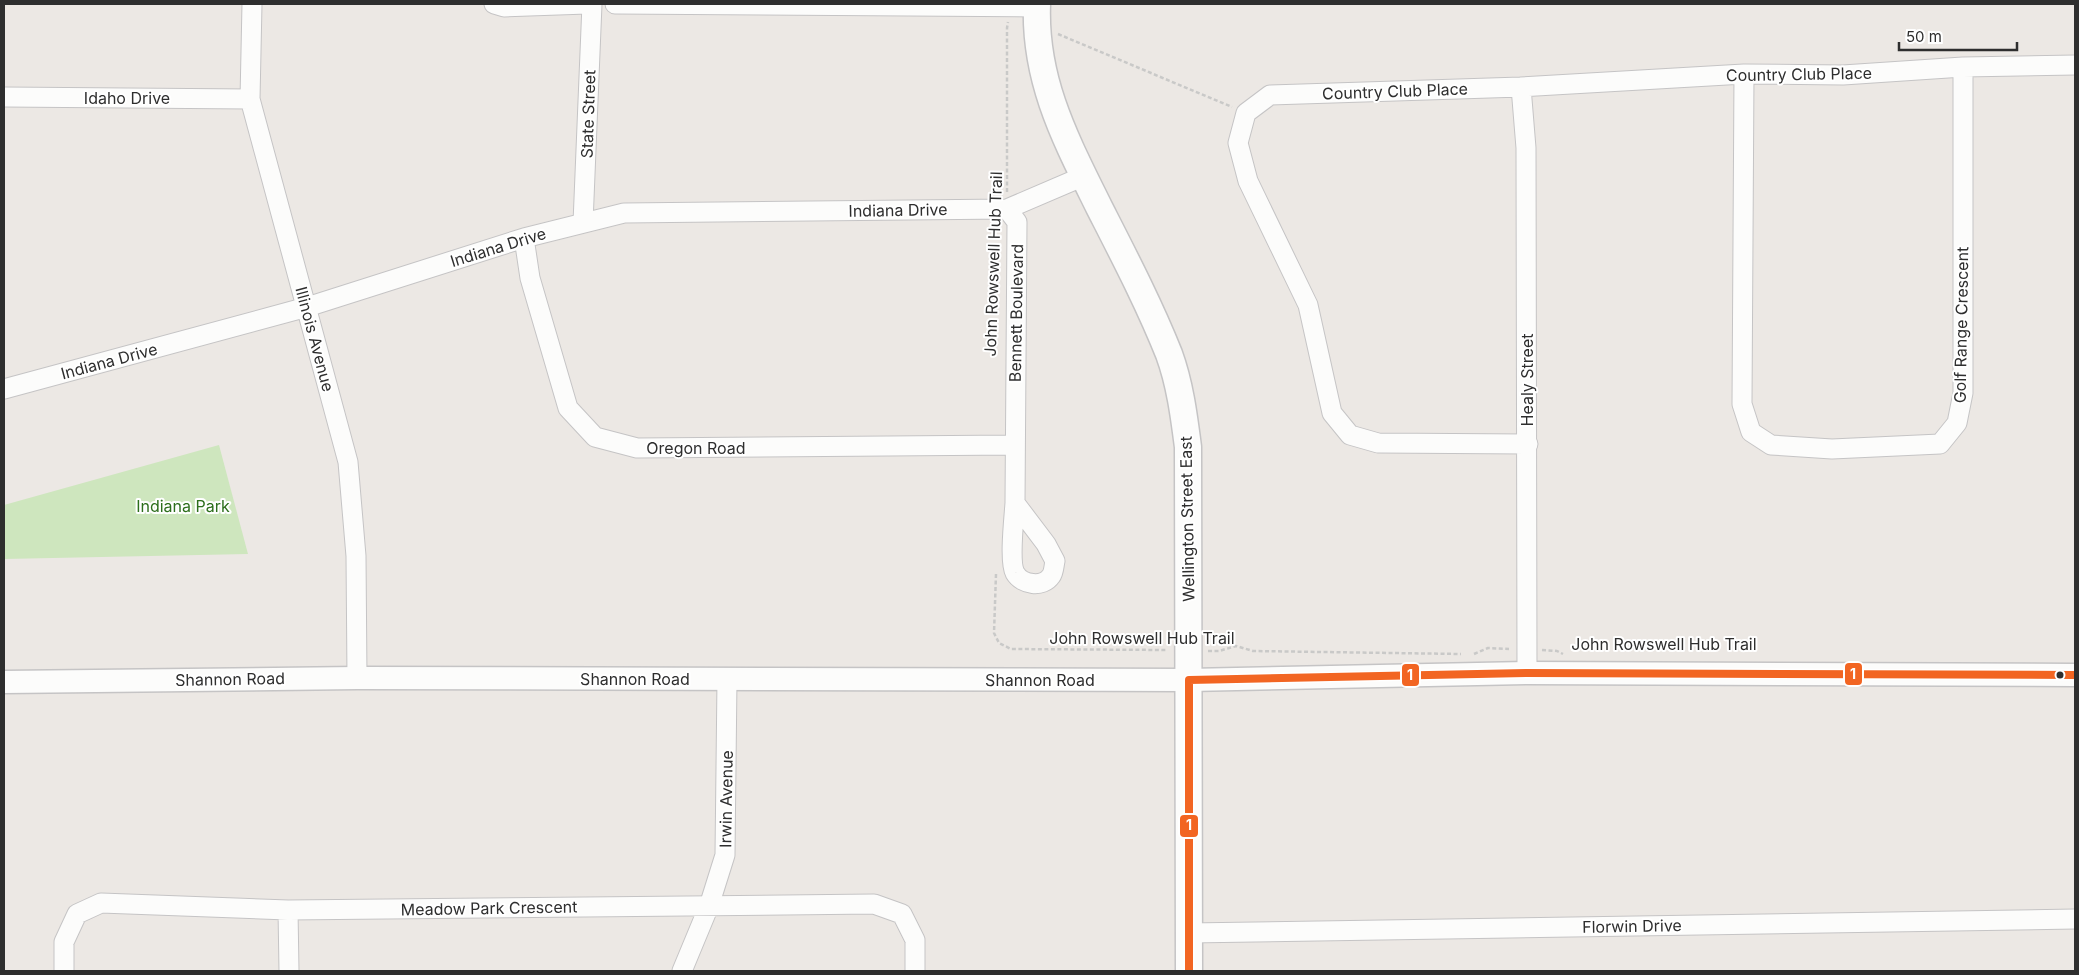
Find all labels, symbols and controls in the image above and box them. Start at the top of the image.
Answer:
scale bar [1899,20,2016,52]
text: 50 m [1906,27,1942,46]
street label: Country Club Place [1726,63,1872,85]
street label: State Street [576,69,600,159]
street label: Country Club Place [1322,78,1468,104]
street label: Idaho Drive [84,88,170,108]
street label: John Rowswell Hub Trail [980,171,1006,357]
street label: Indiana Drive [848,199,948,221]
street label: Indiana Drive [448,223,548,271]
street label: Bennett Boulevard [1005,244,1027,382]
street label: Golf Range Crescent [1950,247,1972,403]
street label: Illinois Avenue [291,284,339,394]
street label: Healy Street [1517,334,1537,426]
street label: Indiana Drive [59,339,159,383]
street label: Wellington Street East [1176,436,1198,602]
street label: Oregon Road [646,438,746,458]
park label: Indiana Park [136,496,230,516]
street label: John Rowswell Hub Trail [1049,628,1235,648]
street label: John Rowswell Hub Trail [1571,634,1757,654]
line badge: 1 [1844,662,1863,686]
line badge: 1 [1401,663,1420,687]
text: 1 [1850,665,1856,682]
text: 1 [1407,666,1413,683]
street label: Shannon Road [175,668,285,690]
street label: Shannon Road [580,669,690,689]
street label: Shannon Road [985,670,1095,690]
unlabelled marker [2055,670,2065,680]
street label: Irwin Avenue [715,750,737,848]
line badge: 1 [1179,814,1199,838]
text: 1 [1186,816,1192,833]
street label: Meadow Park Crescent [400,896,578,920]
street label: Florwin Drive [1582,915,1682,937]

